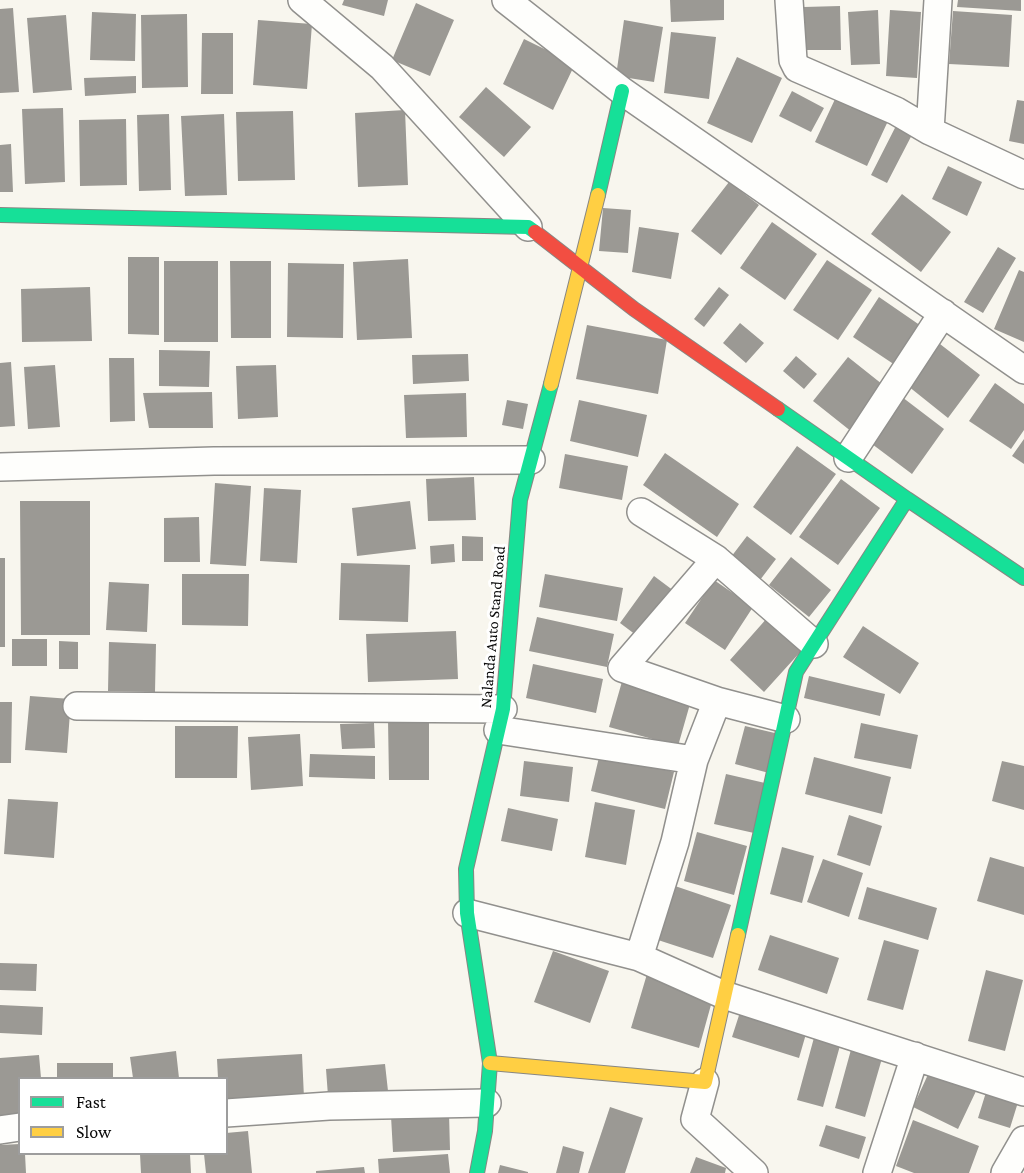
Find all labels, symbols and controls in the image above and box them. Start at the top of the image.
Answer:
street label: Nalanda Auto Stand Road [476,545,510,709]
legend [18,1077,228,1155]
text: Fast [76,1092,106,1112]
text: Slow [76,1122,111,1142]

